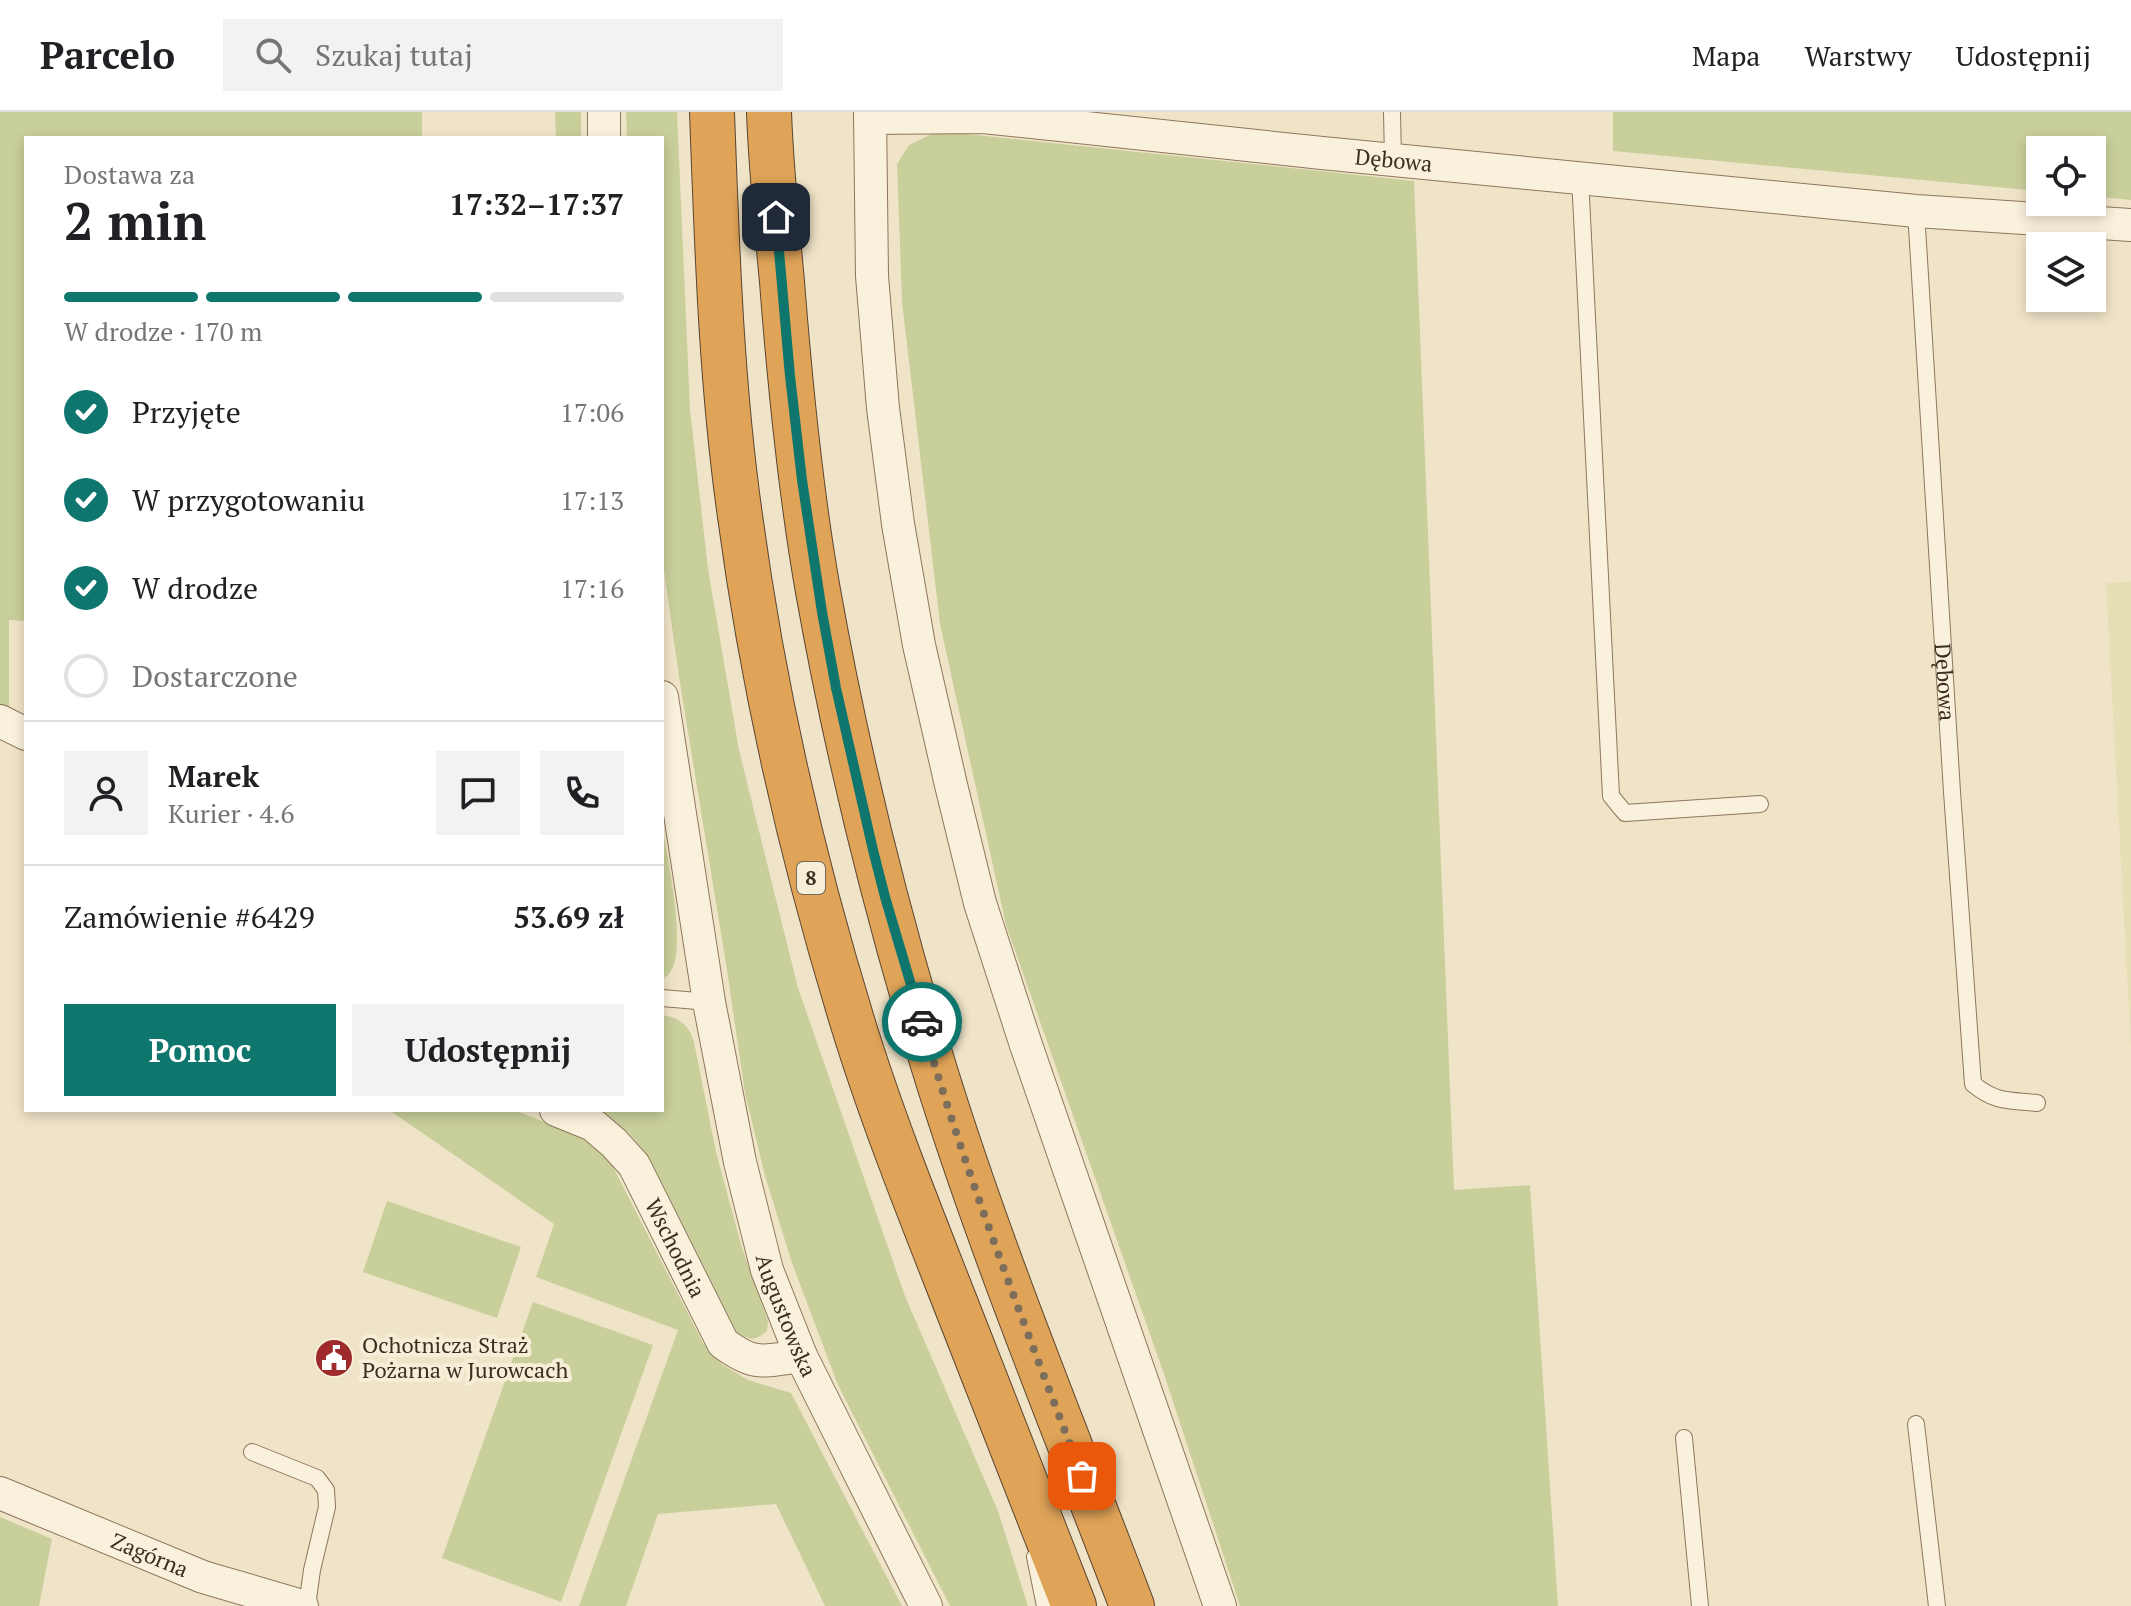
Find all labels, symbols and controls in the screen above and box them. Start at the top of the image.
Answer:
search box [223,19,783,91]
text: Parcelo [40,30,175,80]
icon: search [251,33,295,77]
text: Szukaj tutaj [315,35,473,75]
text: Mapa [1692,37,1760,74]
text: Warstwy [1804,37,1912,74]
text: Udostępnij [1956,37,2091,74]
map controls [2026,136,2106,312]
button: locate [2026,136,2106,216]
street label: Dębowa [1354,141,1434,178]
text: Dostawa za [64,157,195,191]
pin [742,183,810,251]
text: 17:32–17:37 [449,184,624,224]
text: 2 min [64,186,206,255]
icon: home [754,195,798,239]
button: layers [2026,232,2106,312]
text: W drodze · 170 m [64,314,262,348]
icon: check [64,390,108,434]
text: Przyjęte [132,392,241,432]
text: 17:06 [560,395,624,429]
icon: check [64,478,108,522]
text: W przygotowaniu [132,480,365,520]
text: 17:13 [560,483,624,517]
icon: check [64,566,108,610]
text: W drodze [132,568,258,608]
text: 17:16 [560,571,624,605]
street label: Dębowa [1929,642,1963,722]
text: Dostarczone [132,656,298,696]
button: person [64,751,148,835]
button: chat [436,751,520,835]
button: phone [540,751,624,835]
text: Marek [168,756,259,796]
text: Kurier · 4.6 [168,796,294,830]
road number: 8 [797,862,825,894]
text: Zamówienie #6429 [64,897,315,937]
text: 53.69 zł [513,897,624,937]
courier [882,982,962,1062]
icon: car [900,1000,944,1044]
button: Pomoc [64,1004,336,1096]
button: Udostępnij [352,1004,624,1096]
street label: Wschodnia [639,1193,713,1302]
street label: Augustowska [750,1251,824,1381]
place label: Ochotnicza Straż Pożarna w Jurowcach [362,1330,568,1384]
public building icon: Ochotnicza Straż Pożarna w Jurowcach [313,1337,355,1379]
pin [1048,1442,1116,1510]
icon: bag [1060,1454,1104,1498]
street label: Zagórna [107,1526,193,1583]

